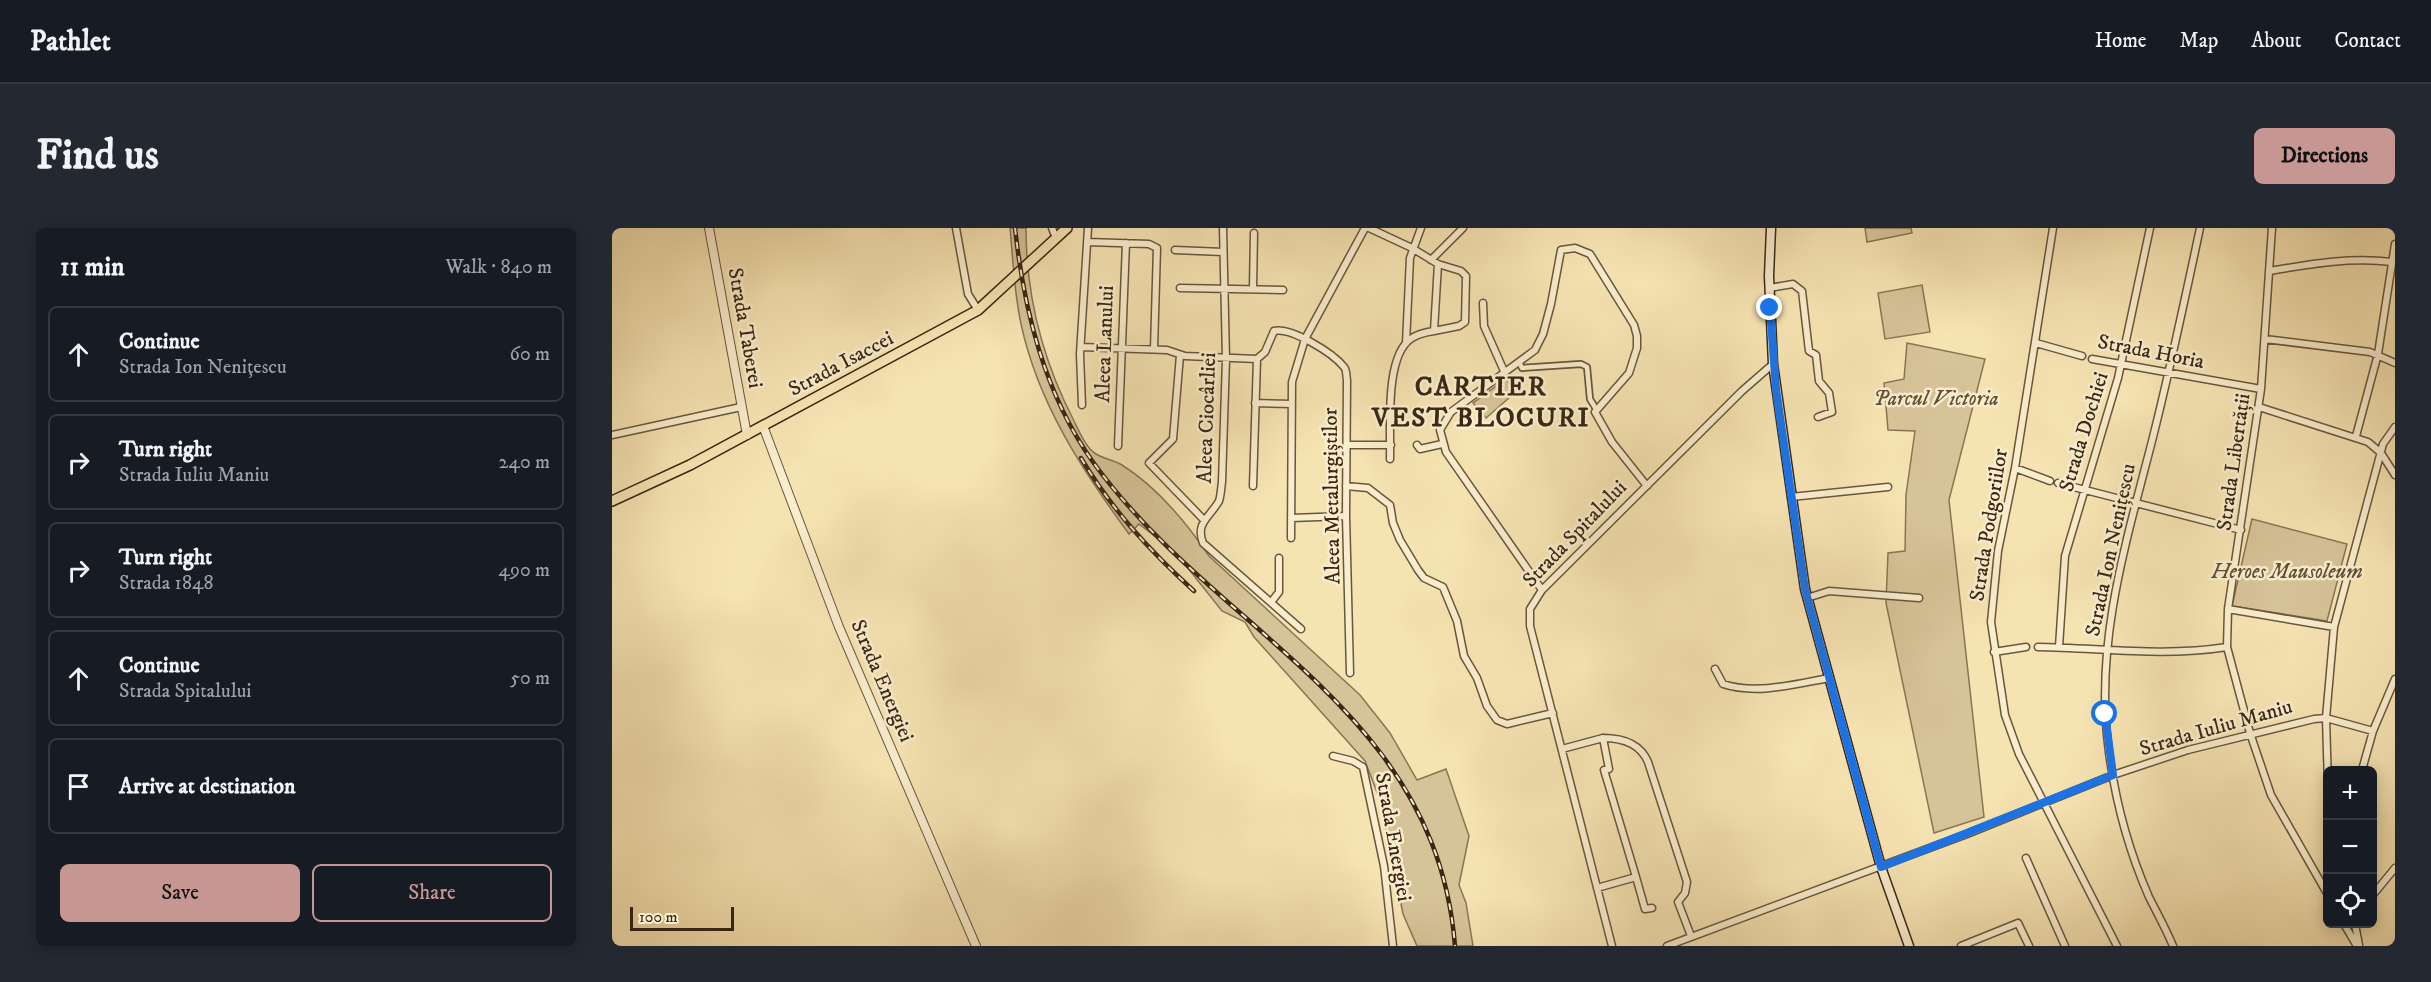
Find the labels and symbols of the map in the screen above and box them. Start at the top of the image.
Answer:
street label: Strada Taberei [722,266,768,390]
street label: Aleea Lanului [1090,285,1120,403]
route end [1756,294,1782,320]
street label: Strada Isaccei [784,325,898,403]
street label: Strada Horia [2096,329,2207,375]
street label: Aleea Ciocârliei [1192,352,1222,484]
street label: Strada Dochiei [2053,369,2115,495]
district label: CARTIER VEST BLOCURI [1371,370,1590,435]
park label: Parcul Victoria [1873,386,1999,412]
street label: Strada Libertății [2211,392,2257,532]
street label: Aleea Metalurgiștilor [1317,407,1347,585]
street label: Strada Podgoriilor [1964,447,2014,603]
street label: Strada Ion Nenițescu [2080,461,2142,639]
street label: Strada Spitalului [1517,475,1633,593]
park label: Heroes Mausoleum [2210,559,2363,585]
street label: Strada Energiei [845,616,919,746]
street label: Strada Iuliu Maniu [2137,694,2295,762]
route start [2091,700,2117,726]
street label: Strada Energiei [1369,771,1417,903]
scale bar [630,904,734,932]

